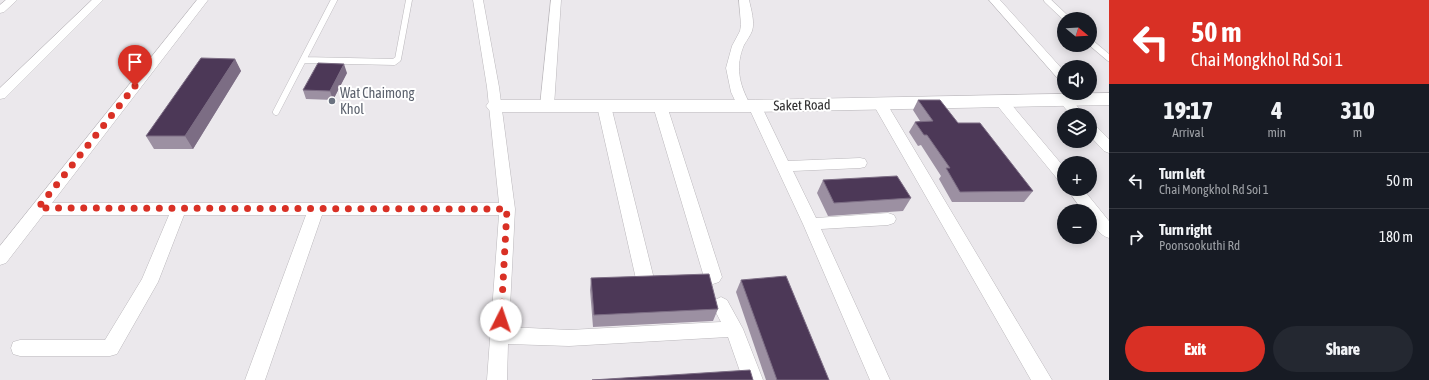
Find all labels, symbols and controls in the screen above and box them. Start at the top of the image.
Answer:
north arrow [1057,12,1097,52]
map controls [1057,12,1097,244]
icon: left [1125,16,1177,68]
text: 50 m [1191,16,1241,48]
pin [118,45,152,86]
text: Chai Mongkhol Rd Soi 1 [1191,49,1343,70]
icon: arrive [124,51,146,73]
button: sound [1057,60,1097,100]
place label: Wat Chaimong Khol [340,85,414,117]
marker: Wat Chaimong Khol [327,96,337,106]
street label: Saket Road [773,97,831,113]
text: 19:17 [1164,97,1213,124]
text: 4 [1271,97,1282,124]
text: 310 [1341,97,1374,124]
button: layers [1057,108,1097,148]
text: Arrival [1172,125,1204,140]
text: min [1267,125,1286,140]
text: m [1353,125,1362,140]
button: + [1057,156,1097,196]
text: Turn left [1159,165,1205,182]
icon: left [1125,170,1147,192]
text: 50 m [1386,172,1413,189]
text: Chai Mongkhol Rd Soi 1 [1159,182,1269,197]
button: − [1057,204,1097,244]
text: Turn right [1159,221,1212,238]
icon: right [1125,226,1147,248]
text: 180 m [1379,228,1413,245]
text: Poonsookuthi Rd [1159,238,1240,253]
position arrow [480,299,522,341]
button: Exit [1125,326,1265,372]
button: Share [1273,326,1413,372]

